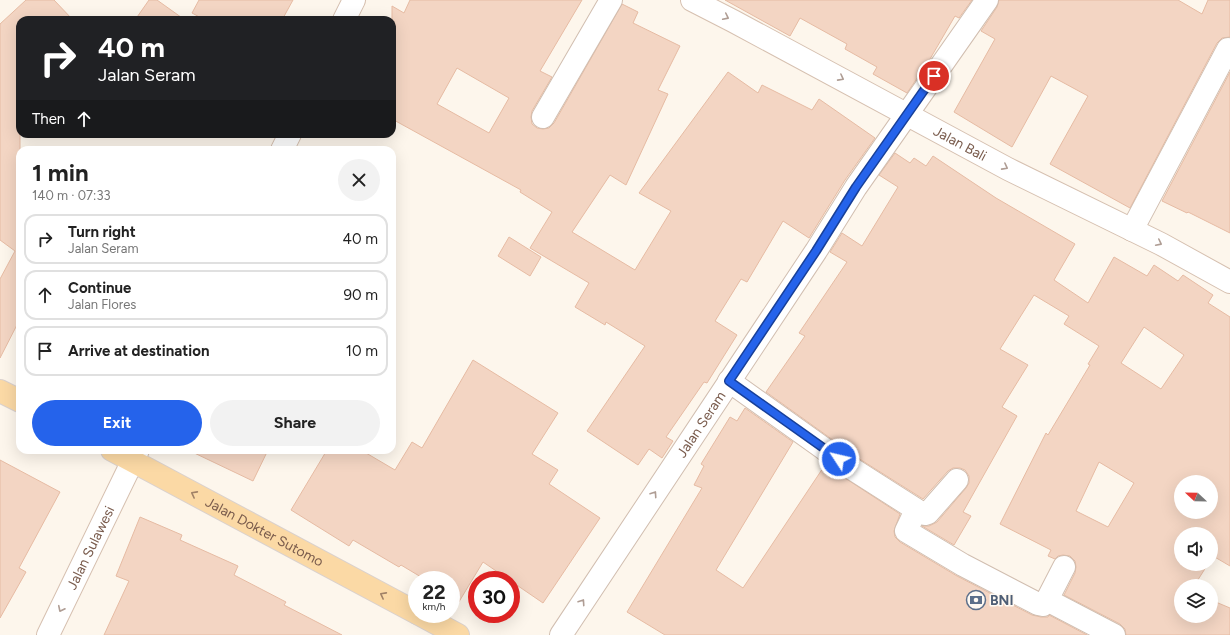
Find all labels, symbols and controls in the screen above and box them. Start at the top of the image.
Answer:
one-way arrow [722,12,730,20]
text: 40 m [98,30,165,64]
icon: right [32,32,84,84]
pin [917,59,951,93]
text: Jalan Seram [98,64,196,86]
icon: arrive [923,65,945,87]
one-way arrow [837,74,844,81]
icon: ahead [73,108,95,130]
text: Then [32,110,65,128]
street label: Jalan Bali [931,122,990,164]
text: 1 min [32,158,89,187]
button: close [338,159,380,201]
one-way arrow [1001,162,1008,170]
text: 140 m · 07:33 [32,188,111,203]
text: Turn right [68,223,136,241]
icon: right [34,228,56,250]
text: 40 m [343,230,378,248]
one-way arrow [1155,239,1162,246]
text: Jalan Seram [68,241,138,256]
text: Continue [68,279,131,297]
icon: ahead [34,284,56,306]
text: 90 m [343,286,378,304]
text: Jalan Flores [68,297,136,312]
icon: arrive [34,340,56,362]
text: Arrive at destination [68,342,209,360]
text: 10 m [346,342,378,360]
street label: Jalan Seram [673,388,729,461]
button: Exit [32,400,202,446]
button: Share [210,400,380,446]
position arrow [818,438,860,480]
north arrow [1174,475,1218,519]
map controls [1174,475,1218,623]
one-way arrow [191,491,198,498]
one-way arrow [649,491,657,498]
street label: Jalan Dokter Sutomo [203,493,327,570]
street label: Jalan Sulawesi [63,503,118,592]
button: sound [1174,527,1218,571]
speed limit sign: 30 [468,571,520,623]
button: layers [1174,579,1218,623]
text: 22 [422,580,446,604]
bank icon: BNI [965,589,987,611]
one-way arrow [379,592,387,599]
place label: BNI [990,592,1013,609]
text: km/h [423,600,445,613]
one-way arrow [578,600,585,607]
one-way arrow [58,605,66,613]

